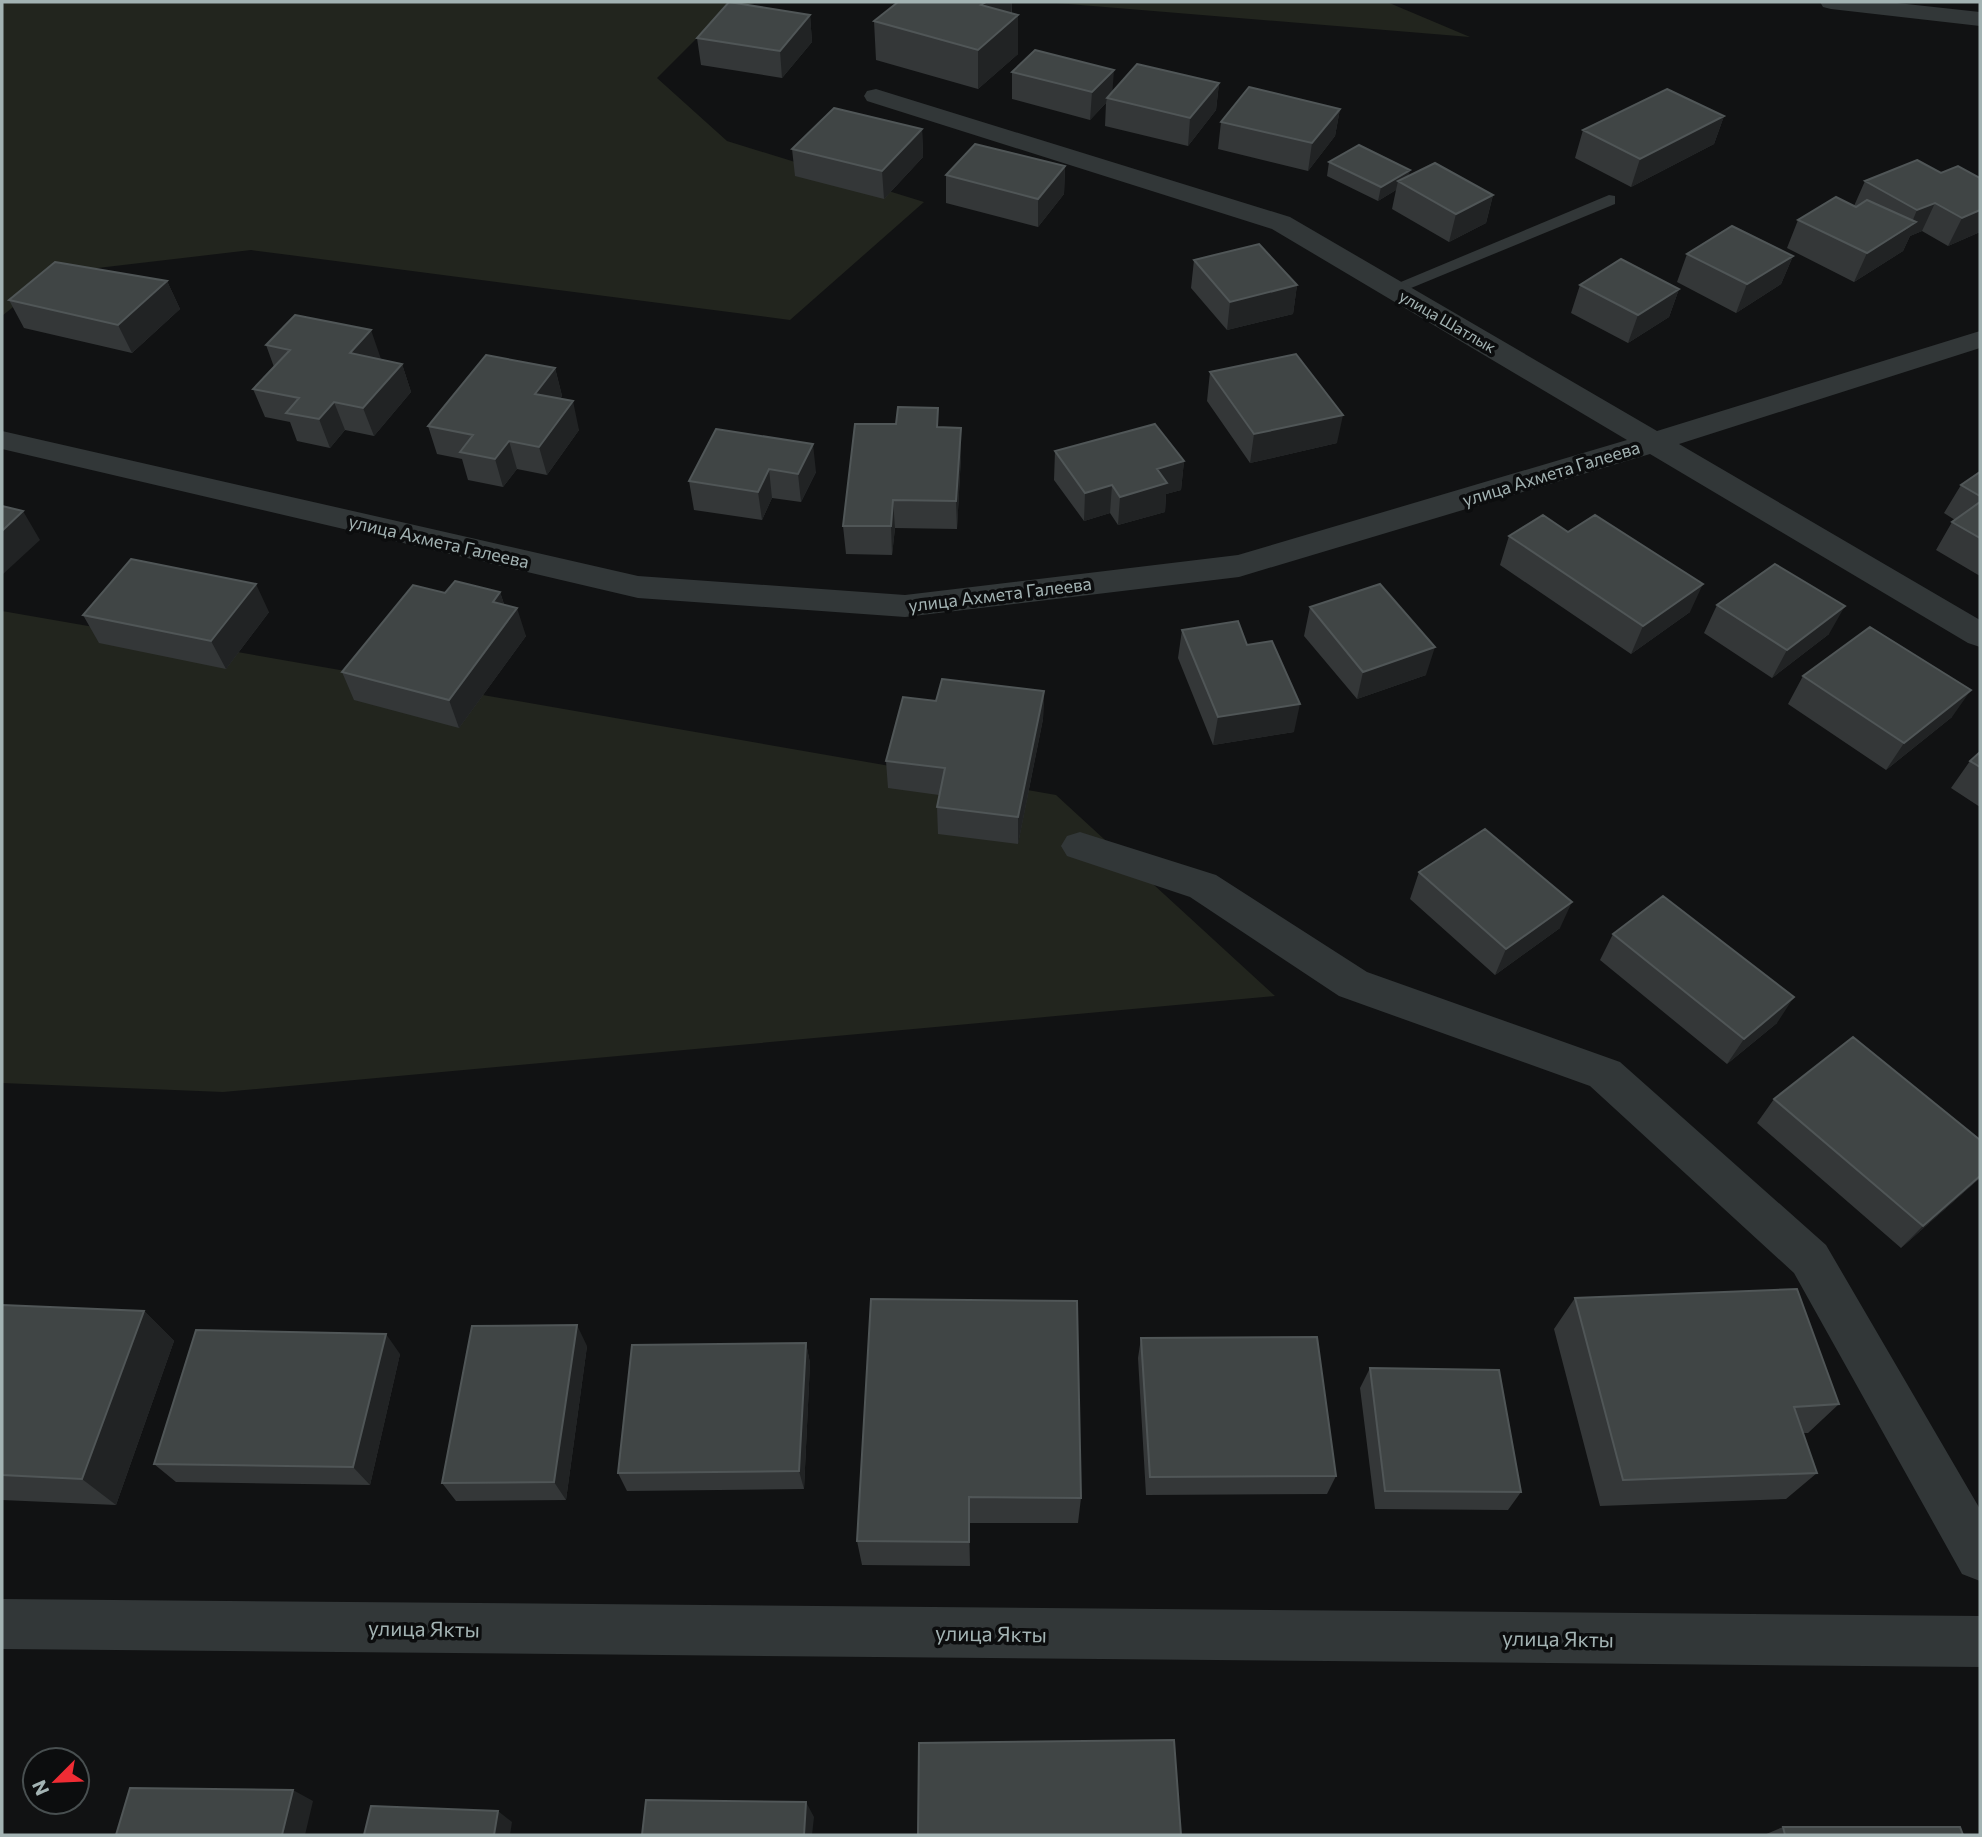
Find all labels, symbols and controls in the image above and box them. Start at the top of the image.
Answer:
street label: улица Шатлык [1396,286,1500,357]
street label: улица Ахмета Галеева [1460,436,1642,510]
street label: улица Ахмета Галеева [347,510,531,572]
street label: улица Ахмета Галеева [907,572,1093,616]
street label: улица Якты [368,1615,480,1641]
street label: улица Якты [935,1620,1047,1646]
street label: улица Якты [1502,1625,1614,1651]
north arrow [21,1746,91,1816]
text: N [27,1777,53,1799]

